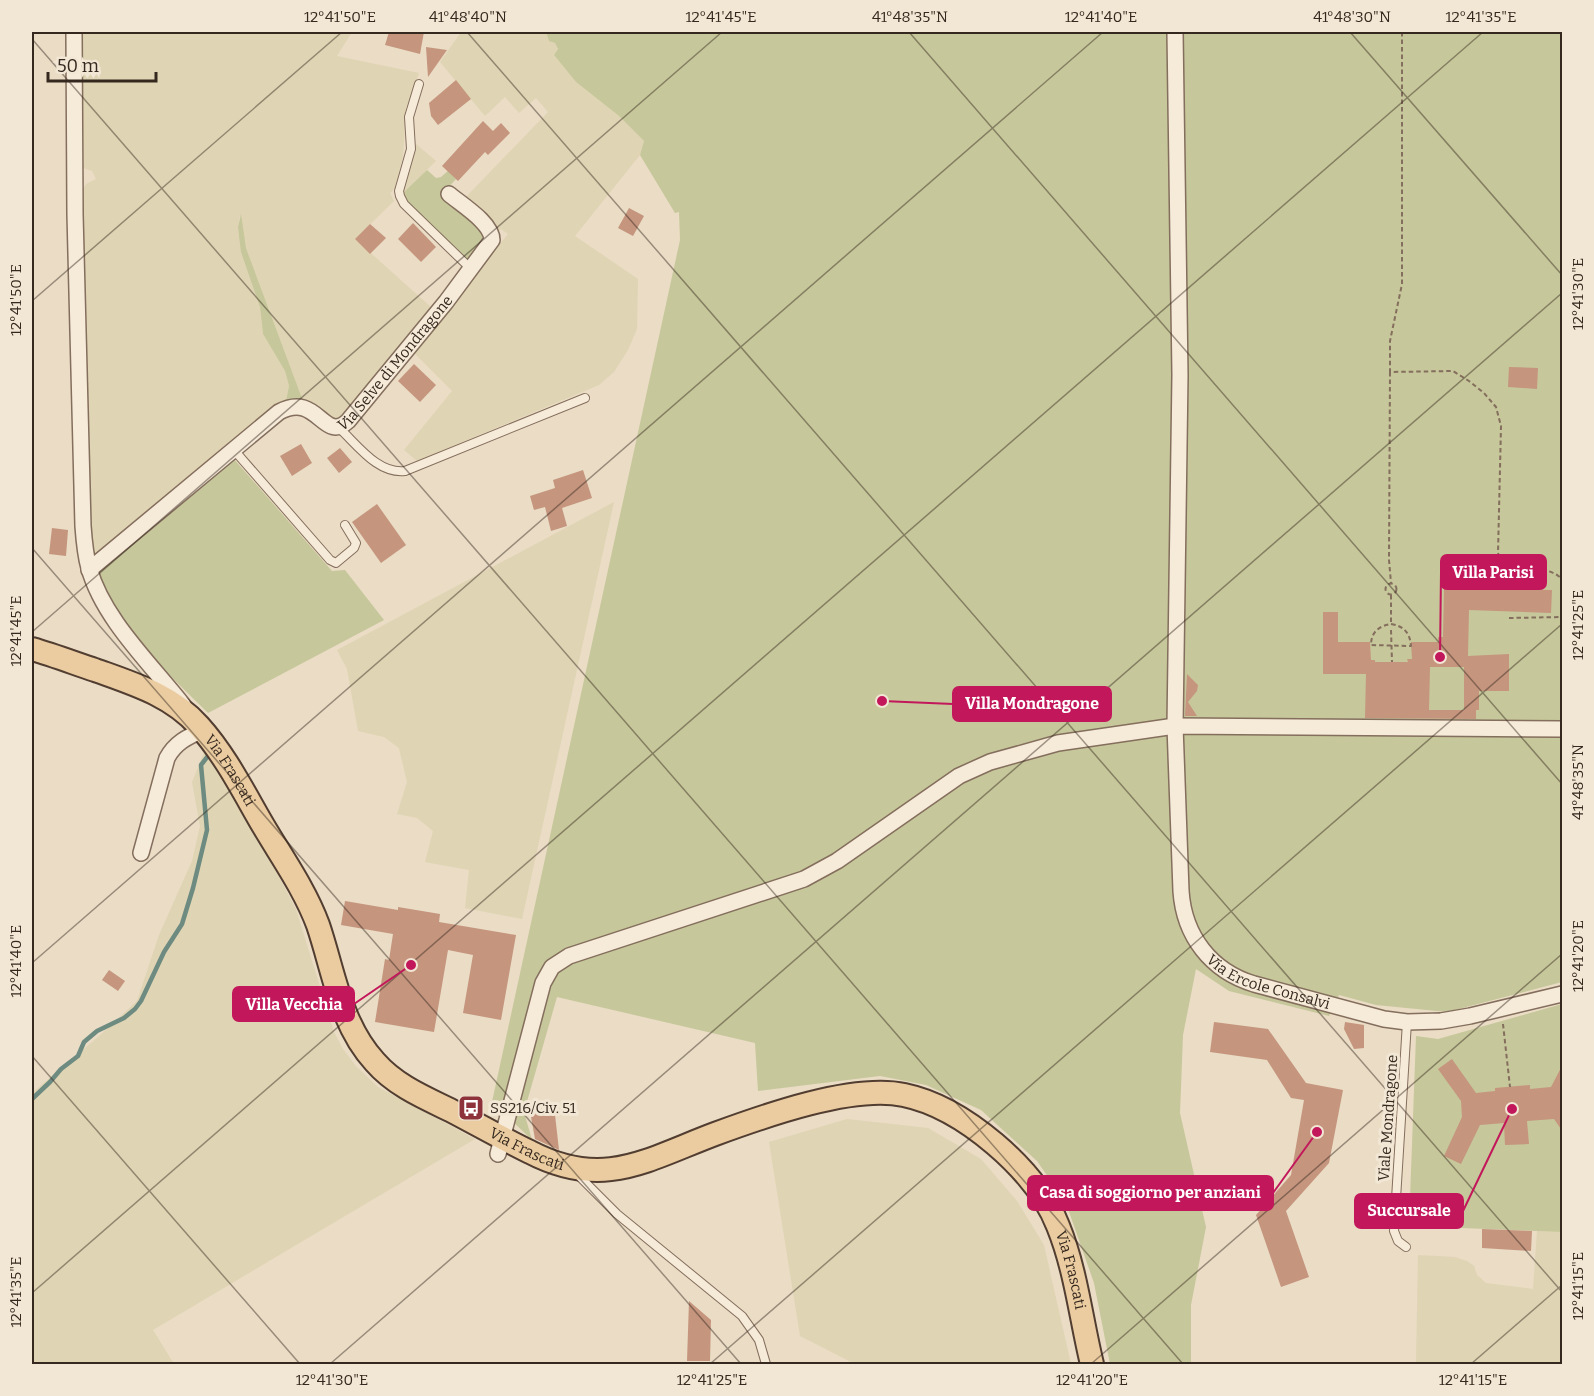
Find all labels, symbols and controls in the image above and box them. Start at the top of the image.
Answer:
text: 12°41'50"E [304,8,376,26]
text: 41°48'40"N [429,8,507,26]
text: 12°41'45"E [685,8,757,26]
text: 41°48'35"N [872,8,948,26]
text: 12°41'40"E [1065,8,1137,26]
text: 41°48'30"N [1313,8,1391,26]
text: 12°41'35"E [1446,8,1516,26]
scale bar [48,45,156,83]
text: 50 m [57,55,99,77]
text: 12°41'30"E [1569,258,1587,330]
text: 12°41'50"E [7,264,25,336]
street label: Via Selve di Mondragone [335,292,457,435]
callout: Villa Parisi [1441,555,1546,589]
text: Villa Parisi [1452,563,1534,582]
text: 12°41'25"E [1569,590,1587,660]
text: 12°41'45"E [7,595,25,667]
callout: Villa Mondragone [953,687,1111,721]
text: Villa Mondragone [965,694,1099,713]
street label: Via Frascati [201,731,259,809]
text: 41°48'35"N [1569,744,1587,820]
text: 12°41'20"E [1569,920,1587,992]
text: 12°41'40"E [7,925,25,997]
street label: Via Ercole Consalvi [1203,950,1333,1013]
callout: Villa Vecchia [233,987,354,1021]
text: Villa Vecchia [246,995,342,1014]
street label: Viale Mondragone [1375,1054,1401,1182]
bus stop icon: SS216/Civ. 51 [456,1093,486,1123]
place label: SS216/Civ. 51 [490,1099,576,1117]
street label: Via Frascati [486,1124,567,1174]
callout: Casa di soggiorno per anziani [1028,1176,1273,1210]
text: Casa di soggiorno per anziani [1039,1183,1261,1202]
callout: Succursale [1355,1194,1463,1228]
text: Succursale [1367,1201,1451,1220]
street label: Via Frascati [1052,1228,1089,1311]
text: 12°41'15"E [1569,1252,1587,1320]
text: 12°41'35"E [7,1257,25,1327]
text: 12°41'30"E [296,1371,368,1389]
text: 12°41'25"E [677,1371,747,1389]
text: 12°41'20"E [1056,1371,1128,1389]
text: 12°41'15"E [1439,1371,1507,1389]

